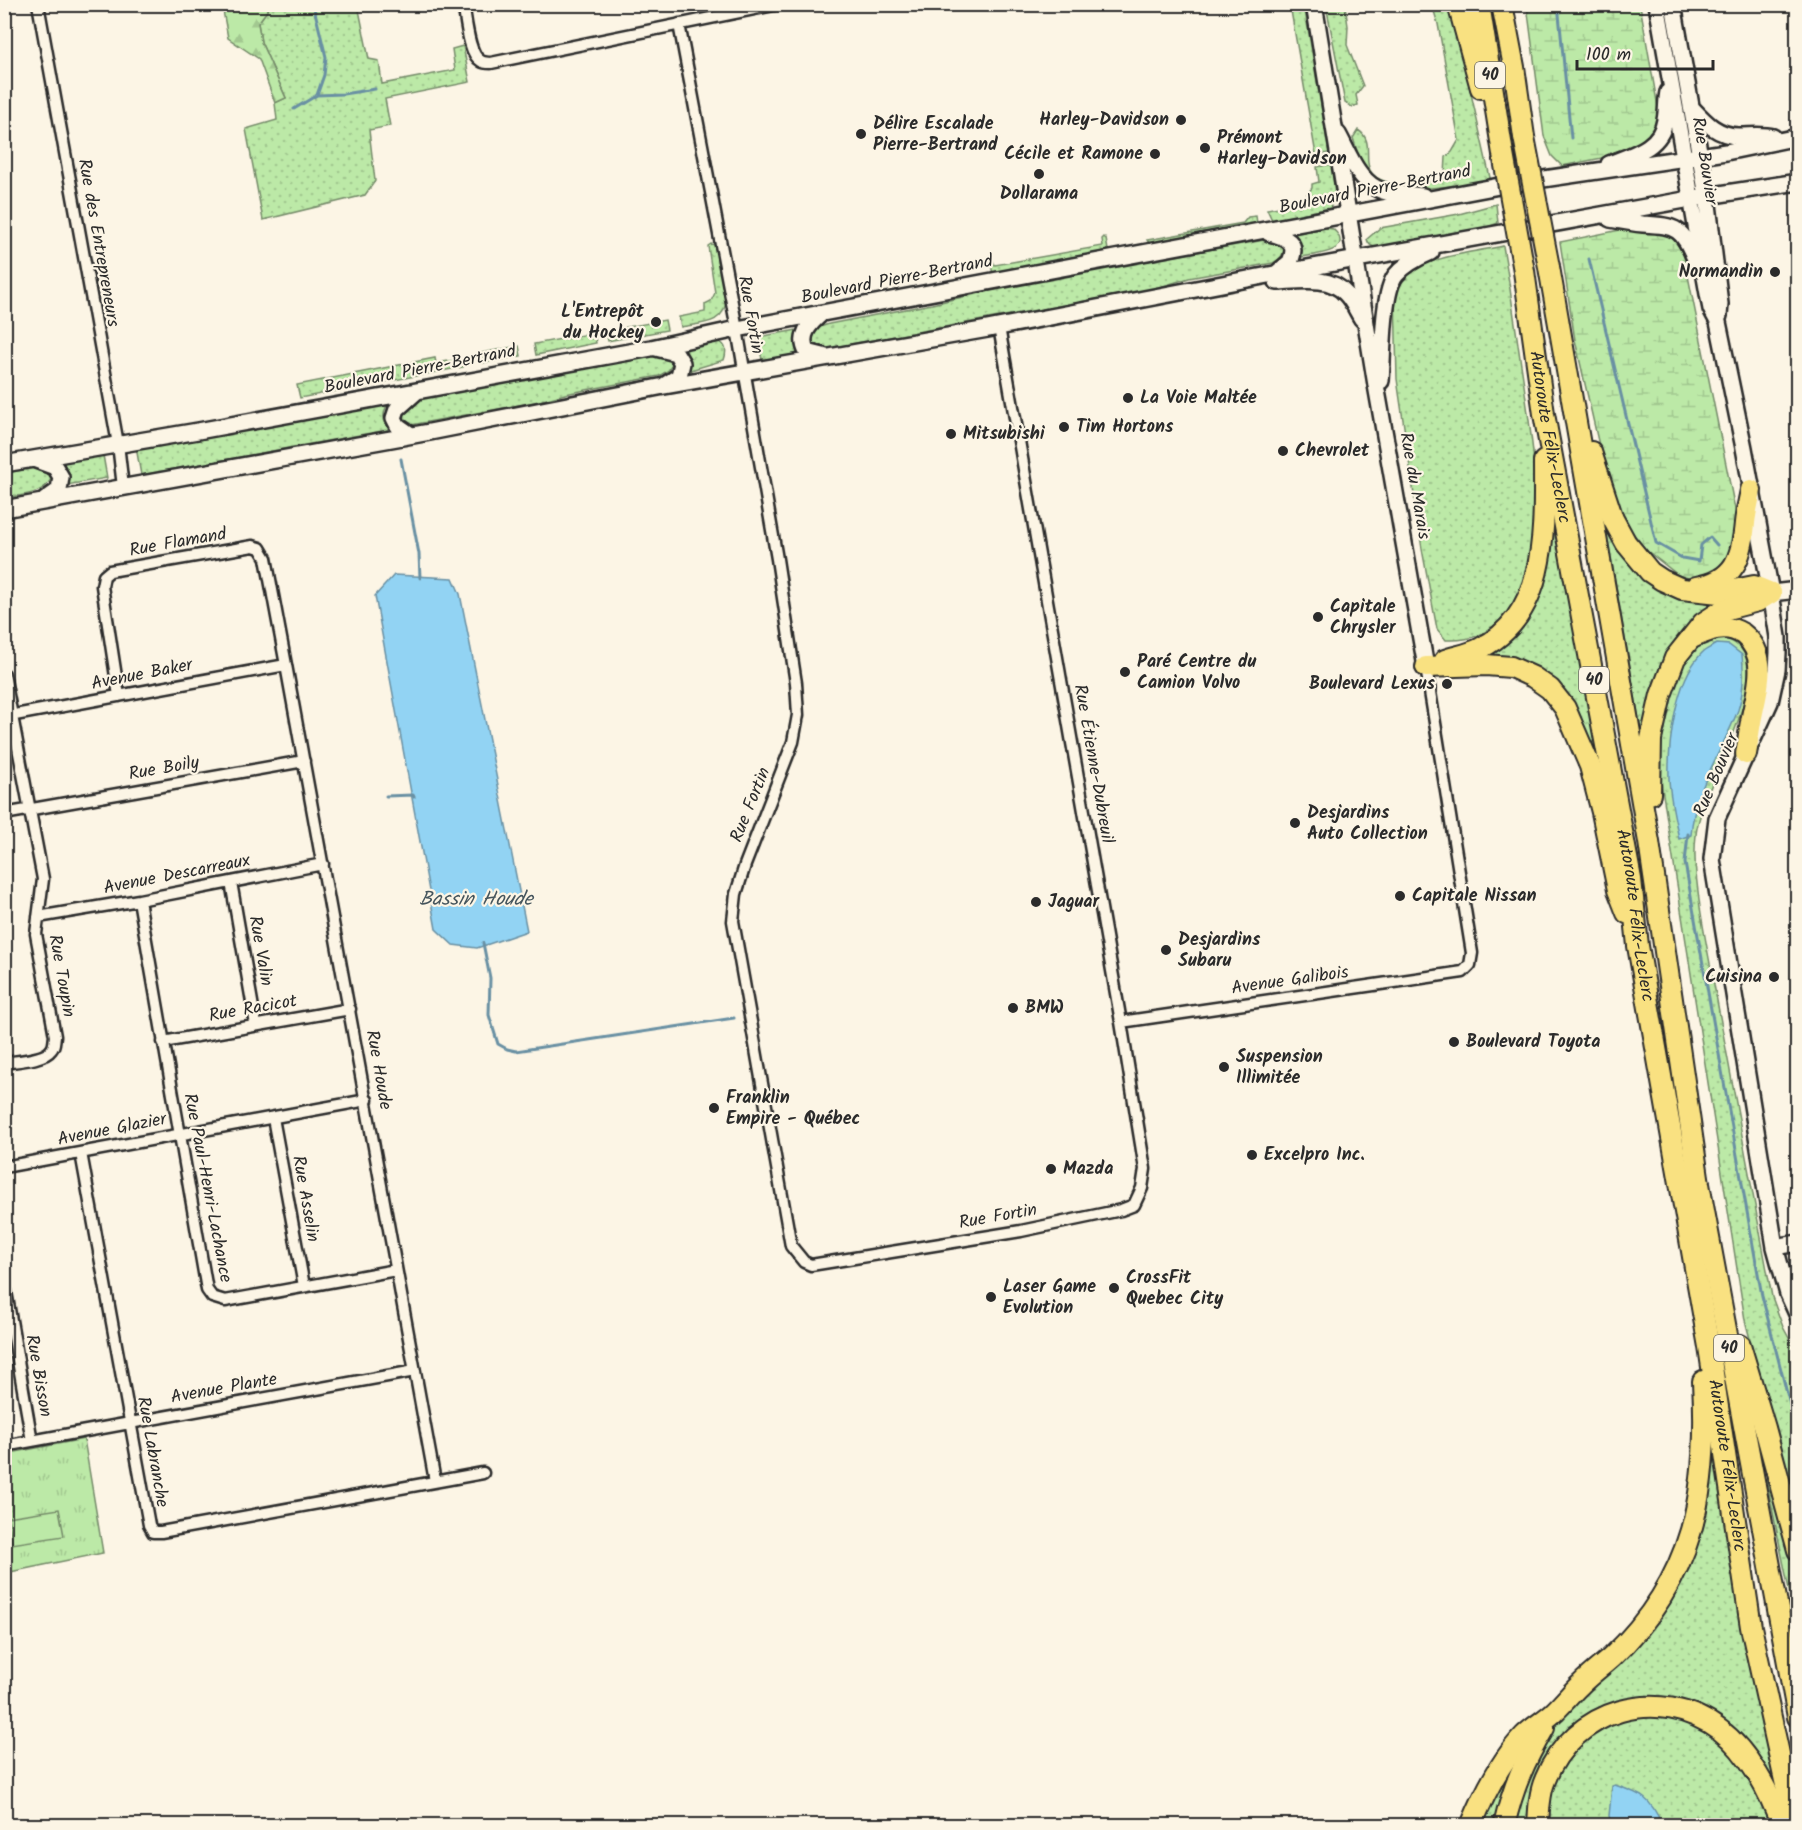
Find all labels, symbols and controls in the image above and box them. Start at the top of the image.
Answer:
scale bar [1577,33,1714,71]
text: 100 m [1586,41,1631,70]
road number: 40 [1475,62,1505,88]
place label: Harley-Davidson [1039,106,1169,135]
place label: Délire Escalade Pierre-Bertrand [873,110,998,160]
marker: Harley-Davidson [1174,113,1188,127]
street label: Rue Bouvier [1683,115,1725,208]
place label: Prémont Harley-Davidson [1217,124,1347,174]
marker: Délire Escalade Pierre-Bertrand [854,127,868,141]
place label: Cécile et Ramone [1004,140,1143,169]
marker: Prémont Harley-Davidson [1198,141,1212,155]
marker: Cécile et Ramone [1148,147,1162,161]
street label: Rue des Entrepreneurs [69,157,127,330]
street label: Boulevard Pierre-Bertrand [1277,157,1474,223]
marker: Dollarama [1032,167,1046,181]
place label: Dollarama [1000,180,1078,209]
street label: Boulevard Pierre-Bertrand [799,247,996,313]
place label: Normandin [1679,258,1763,287]
marker: Normandin [1768,265,1782,279]
street label: Rue Fortin [729,274,771,356]
place label: L'Entrepôt du Hockey [561,298,645,348]
marker: L'Entrepôt du Hockey [649,315,663,329]
street label: Boulevard Pierre-Bertrand [322,337,519,403]
street label: Autoroute Félix-Leclerc [1521,349,1579,526]
place label: La Voie Maltée [1140,384,1257,413]
marker: La Voie Maltée [1121,391,1135,405]
place label: Tim Hortons [1076,413,1174,442]
place label: Mitsubishi [963,420,1045,449]
marker: Tim Hortons [1057,420,1071,434]
marker: Mitsubishi [944,427,958,441]
street label: Rue du Marais [1390,430,1438,542]
place label: Chevrolet [1295,437,1370,466]
marker: Chevrolet [1276,444,1290,458]
street label: Rue Flamand [127,520,230,566]
place label: Capitale Chrysler [1330,593,1397,643]
marker: Capitale Chrysler [1311,610,1325,624]
place label: Paré Centre du Camion Volvo [1137,648,1257,698]
street label: Avenue Baker [89,651,196,699]
marker: Paré Centre du Camion Volvo [1118,665,1132,679]
road number: 40 [1579,667,1609,693]
place label: Boulevard Lexus [1309,670,1436,699]
marker: Boulevard Lexus [1440,677,1454,691]
street label: Rue Étienne-Dubreuil [1065,682,1121,846]
street label: Rue Bouvier [1686,728,1748,821]
street label: Rue Boily [126,748,202,789]
street label: Rue Fortin [723,763,779,847]
place label: Desjardins Auto Collection [1307,799,1428,849]
marker: Desjardins Auto Collection [1288,816,1302,830]
street label: Autoroute Félix-Leclerc [1607,827,1662,1004]
street label: Avenue Descarreaux [101,847,253,903]
place label: Capitale Nissan [1412,882,1536,911]
water label: Bassin Houde [419,884,535,916]
place label: Jaguar [1048,888,1101,917]
marker: Capitale Nissan [1393,889,1407,903]
marker: Jaguar [1029,895,1043,909]
street label: Rue Valin [240,914,280,988]
place label: Desjardins Subaru [1178,926,1261,976]
street label: Rue Toupin [39,932,83,1020]
marker: Desjardins Subaru [1159,943,1173,957]
street label: Avenue Galibois [1230,958,1351,1004]
place label: Cuisina [1705,963,1762,992]
marker: Cuisina [1767,970,1781,984]
street label: Rue Racicot [207,987,300,1031]
place label: BMW [1025,994,1064,1023]
marker: BMW [1006,1001,1020,1015]
street label: Rue Houde [357,1028,399,1112]
place label: Boulevard Toyota [1466,1028,1601,1057]
marker: Boulevard Toyota [1447,1035,1461,1049]
place label: Suspension Illimitée [1236,1043,1323,1093]
marker: Suspension Illimitée [1217,1060,1231,1074]
place label: Franklin Empire - Québec [726,1084,860,1134]
street label: Rue Paul-Henri-Lachance [174,1091,240,1285]
marker: Franklin Empire - Québec [707,1101,721,1115]
street label: Avenue Glazier [55,1105,170,1155]
place label: Excelpro Inc. [1264,1141,1365,1170]
marker: Excelpro Inc. [1245,1148,1259,1162]
street label: Rue Asselin [283,1154,327,1244]
place label: Mazda [1063,1155,1113,1184]
marker: Mazda [1044,1162,1058,1176]
street label: Rue Fortin [957,1196,1039,1238]
place label: CrossFit Quebec City [1126,1264,1224,1314]
place label: Laser Game Evolution [1003,1273,1096,1323]
marker: CrossFit Quebec City [1107,1281,1121,1295]
marker: Laser Game Evolution [984,1290,998,1304]
street label: Rue Bisson [16,1332,60,1420]
road number: 40 [1714,1335,1744,1361]
street label: Avenue Plante [169,1365,279,1413]
street label: Autoroute Félix-Leclerc [1700,1377,1754,1554]
street label: Rue Labranche [128,1394,176,1510]

